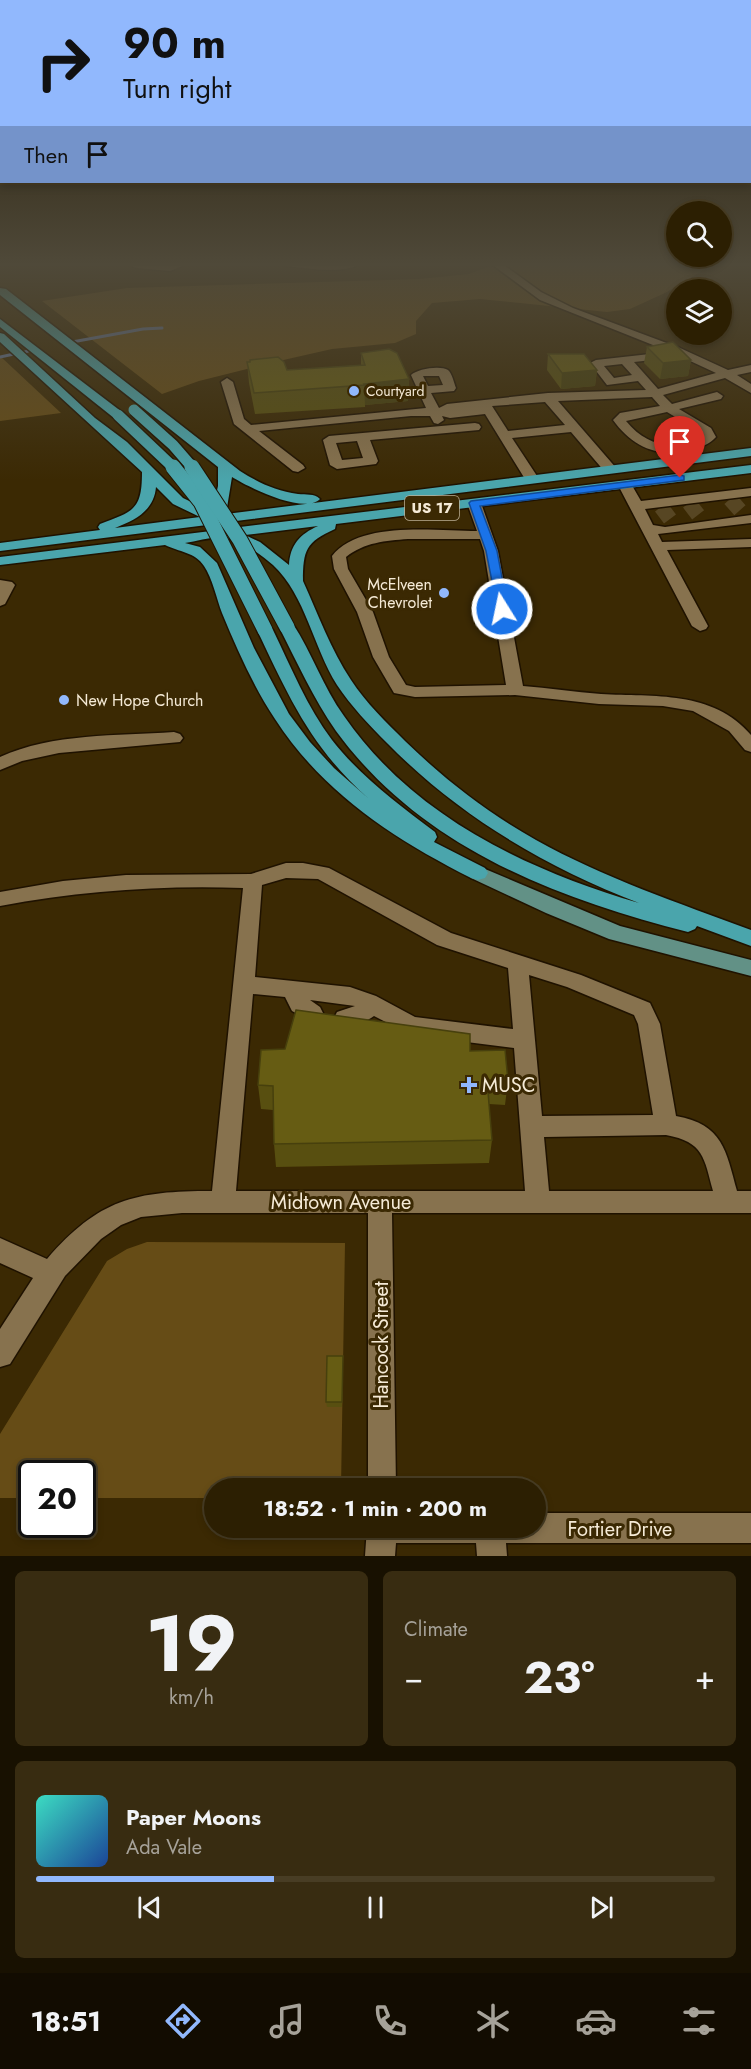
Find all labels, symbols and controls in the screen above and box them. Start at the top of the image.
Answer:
text: 90 m [123,13,226,74]
icon: right [24,24,102,102]
text: Turn right [123,69,231,108]
icon: arrive [81,138,114,171]
text: Then [24,139,69,171]
map controls [666,201,732,345]
button: search [666,201,732,267]
button: layers [666,279,732,345]
place label: Courtyard [366,381,424,401]
marker: Courtyard [347,384,361,398]
pin [654,416,705,478]
icon: arrive [663,425,696,458]
road number: US 17 [405,496,459,520]
place label: McElveen Chevrolet [367,573,432,614]
position arrow [470,577,534,641]
marker: McElveen Chevrolet [437,586,451,600]
place label: New Hope Church [76,689,203,712]
marker: New Hope Church [57,693,71,707]
place label: MUSC [482,1071,535,1100]
marker: MUSC [460,1076,478,1094]
street label: Midtown Avenue [271,1188,411,1217]
street label: Hancock Street [367,1281,396,1408]
speed limit sign: 20 [18,1460,96,1538]
text: 18:52 · 1 min · 200 m [263,1492,487,1524]
street label: Fortier Drive [568,1515,672,1544]
text: 19 [146,1588,237,1700]
text: Climate [404,1615,468,1644]
text: 23° [524,1645,595,1710]
text: − [404,1654,423,1701]
text: + [695,1654,715,1701]
text: km/h [169,1683,214,1712]
text: Paper Moons [126,1801,261,1833]
text: Ada Vale [126,1833,202,1862]
icon: previous [133,1891,166,1924]
icon: pause [359,1891,392,1924]
icon: next [585,1891,618,1924]
icon: directions [162,2000,204,2042]
icon: music [266,2000,308,2042]
icon: phone [369,2000,411,2042]
icon: climate [472,2000,514,2042]
icon: car [575,2000,617,2042]
icon: filters [678,2000,720,2042]
text: 18:51 [31,2002,101,2041]

